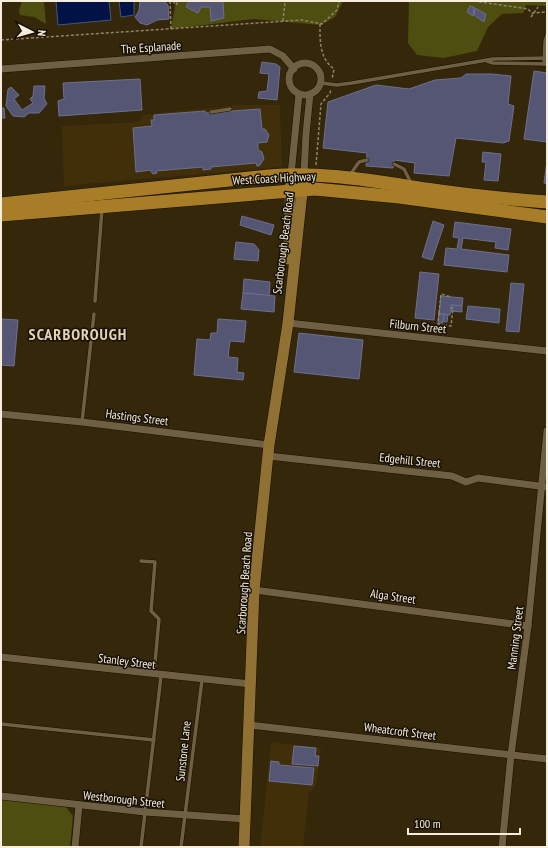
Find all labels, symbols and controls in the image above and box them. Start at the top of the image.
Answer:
north arrow [12,12,52,52]
text: N [35,29,49,37]
street label: The Esplanade [120,37,182,57]
street label: West Coast Highway [232,168,317,188]
street label: Scarborough Beach Road [269,191,297,295]
street label: Filburn Street [389,316,448,336]
district label: SCARBOROUGH [29,324,127,344]
street label: Hastings Street [105,406,170,428]
street label: Edgehill Street [379,449,442,471]
street label: Scarborough Beach Road [233,531,255,635]
street label: Alga Street [369,585,417,607]
street label: Manning Street [504,605,526,670]
street label: Stanley Street [97,650,157,672]
street label: Wheatcroft Street [363,719,438,743]
street label: Sunstone Lane [172,720,194,782]
street label: Westborough Street [83,787,166,811]
scale bar [408,810,520,836]
text: 100 m [414,816,441,831]

